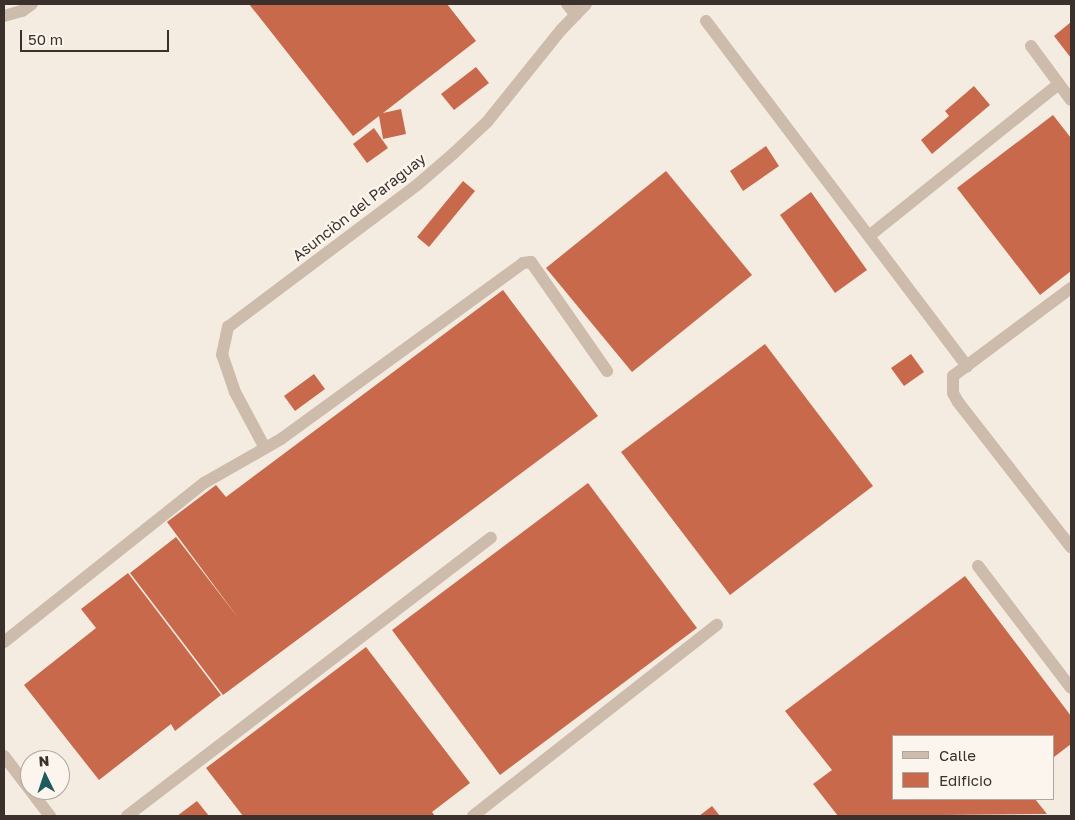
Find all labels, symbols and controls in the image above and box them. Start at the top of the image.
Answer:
scale bar [22,20,171,52]
text: 50 m [28,30,63,48]
street label: Asunciòn del Paraguay [289,149,429,265]
legend [892,735,1055,800]
text: Calle [939,746,976,764]
north arrow [20,750,70,800]
text: N [38,752,50,769]
text: Edificio [939,771,992,789]

